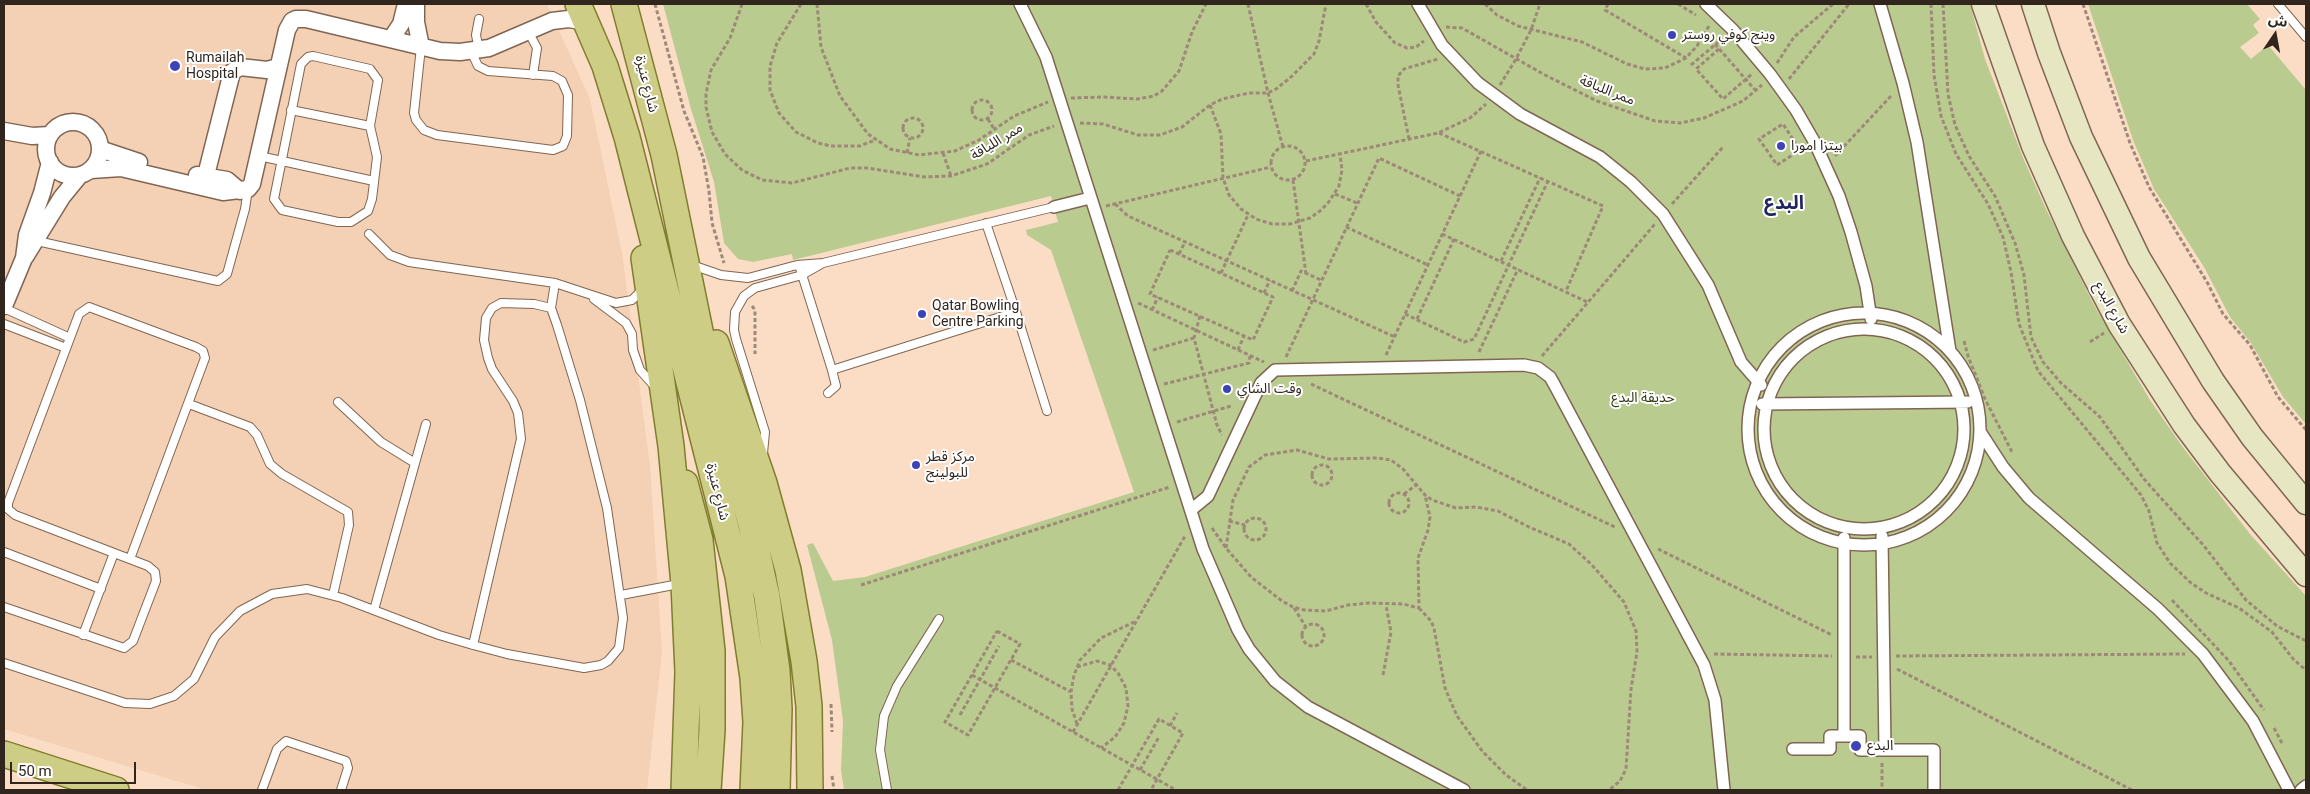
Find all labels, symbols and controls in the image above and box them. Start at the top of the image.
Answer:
north arrow [2250,10,2300,60]
text: ش [2267,11,2289,30]
place label: وينج كوفي روستر [1682,27,1775,43]
marker: وينج كوفي روستر [1666,29,1678,41]
place label: Rumailah Hospital [186,50,244,82]
street label: شارع عنيزة [631,54,661,114]
marker: Rumailah Hospital [168,59,182,73]
street label: ممر اللياقة [1577,72,1637,110]
street label: ممر اللياقة [968,120,1026,164]
place label: بيتزا امورا [1791,138,1843,154]
marker: بيتزا امورا [1775,140,1787,152]
district label: البدع [1764,193,1804,215]
street label: شارع البدع [2090,279,2132,337]
place label: Qatar Bowling Centre Parking [932,298,1024,331]
marker: Qatar Bowling Centre Parking [916,308,928,320]
place label: وقت الشاي [1237,381,1302,397]
marker: وقت الشاي [1221,383,1233,395]
park label: حديقة البدع [1611,390,1675,406]
place label: مركز قطر للبولينج [926,449,975,482]
marker: مركز قطر للبولينج [910,459,922,471]
street label: شارع عنيزة [702,462,732,522]
place label: البدع [1867,738,1893,754]
marker: البدع [1849,739,1863,753]
scale bar [12,752,139,784]
text: 50 m [18,762,52,780]

